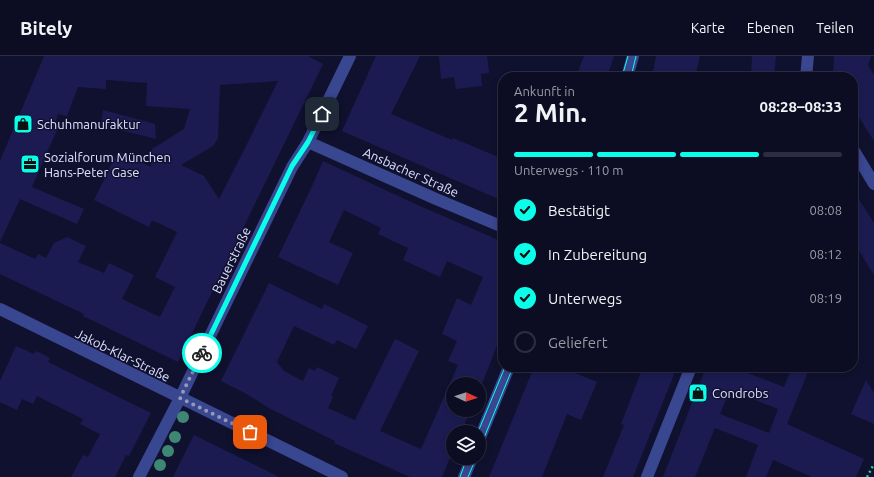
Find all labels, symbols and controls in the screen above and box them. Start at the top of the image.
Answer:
text: Bitely [20,17,72,39]
text: Karte [691,20,725,36]
text: Ebenen [747,20,794,36]
text: Teilen [816,20,854,36]
text: Ankunft in [514,84,575,98]
pin [305,97,339,131]
text: 2 Min. [514,98,587,127]
text: 08:28–08:33 [759,98,842,115]
icon: home [311,103,333,125]
shop icon: Schuhmanufaktur [12,113,34,135]
place label: Schuhmanufaktur [37,117,141,131]
street label: Ansbacher Straße [361,145,461,199]
place label: Sozialforum München Hans-Peter Gase [44,150,171,179]
office icon: Sozialforum München Hans-Peter Gase [19,153,41,175]
text: Unterwegs · 110 m [514,163,623,177]
icon: check [514,199,536,221]
text: Bestätigt [548,202,610,219]
text: 08:08 [809,203,842,217]
street label: Bauerstraße [209,225,253,295]
icon: check [514,243,536,265]
text: In Zubereitung [548,246,647,263]
text: 08:12 [809,247,842,261]
icon: check [514,287,536,309]
text: Unterwegs [548,290,622,307]
text: 08:19 [809,291,842,305]
street label: Jakob-Klar-Straße [73,326,173,384]
courier [182,333,222,373]
text: Geliefert [548,334,608,351]
icon: bike [191,342,213,364]
north arrow [446,377,486,417]
map controls [446,377,486,465]
shop icon: Condrobs [687,382,709,404]
place label: Condrobs [712,386,769,400]
pin [233,415,267,449]
icon: bag [239,421,261,443]
button: layers [446,425,486,465]

